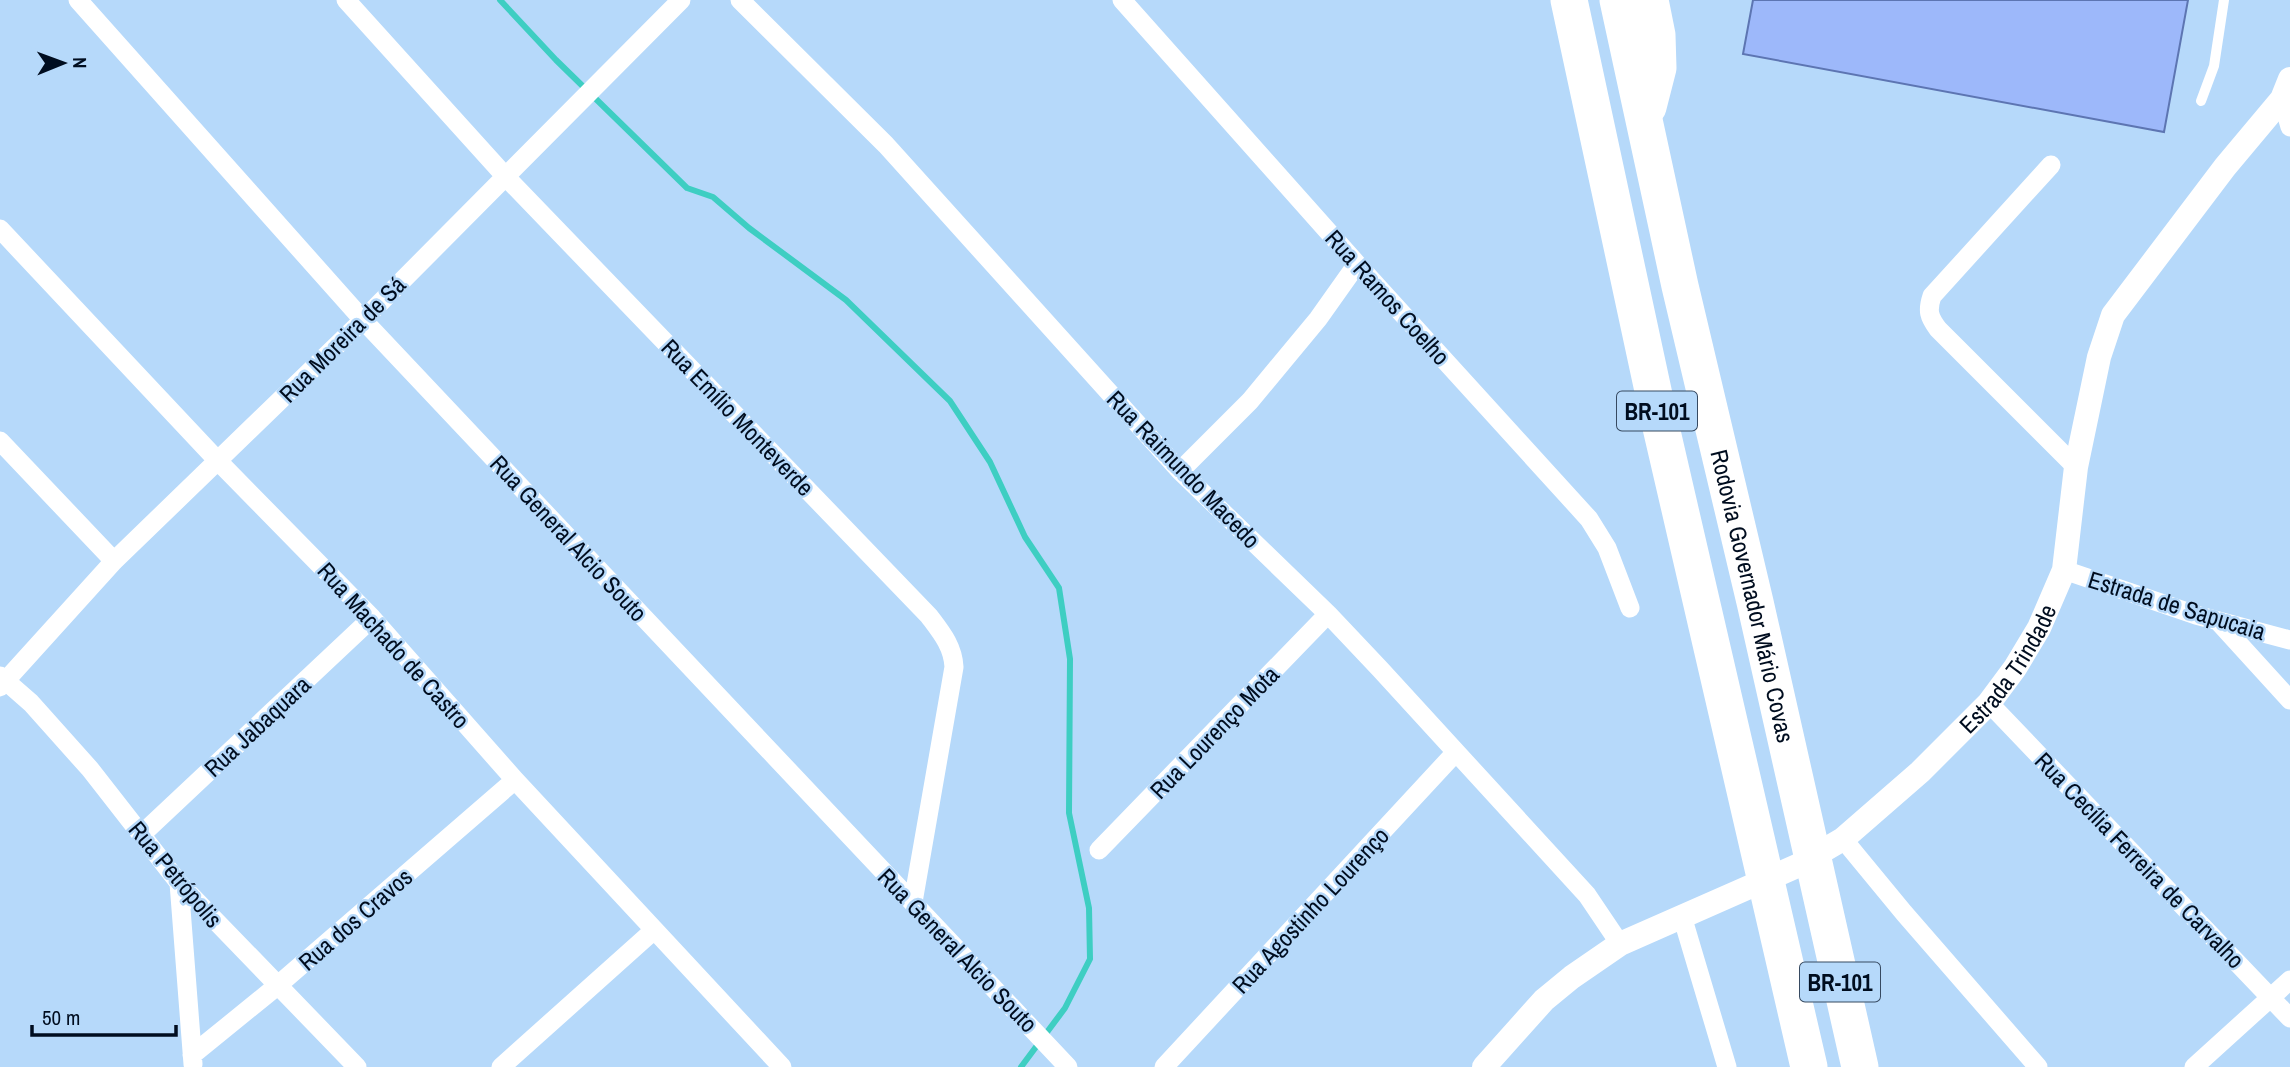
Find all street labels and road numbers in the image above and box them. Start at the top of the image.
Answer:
street label: Rua Ramos Coelho [1319,222,1457,372]
street label: Rua Moreira de Sá [272,269,412,409]
street label: Rua Emílio Monteverde [655,332,821,502]
street label: Rua Raimundo Macedo [1100,383,1268,555]
road number: BR-101 [1617,392,1697,430]
street label: Rodovia Governador Mário Covas [1703,446,1802,746]
street label: Rua General Alcio Souto [483,448,655,628]
street label: Rua Machado de Castro [311,555,477,735]
street label: Estrada de Sapucaia [2084,563,2270,647]
street label: Estrada Trindade [1952,599,2063,740]
street label: Rua Lourenço Mota [1142,659,1286,805]
street label: Rua Jabaquara [197,668,317,784]
street label: Rua Cecília Ferreira de Carvalho [2028,745,2252,975]
street label: Rua Petrópolis [122,814,230,934]
street label: Rua Agostinho Lourenço [1224,820,1396,1000]
street label: Rua dos Cravos [291,861,419,977]
street label: Rua General Alcio Souto [871,861,1045,1039]
road number: BR-101 [1800,962,1880,1001]

